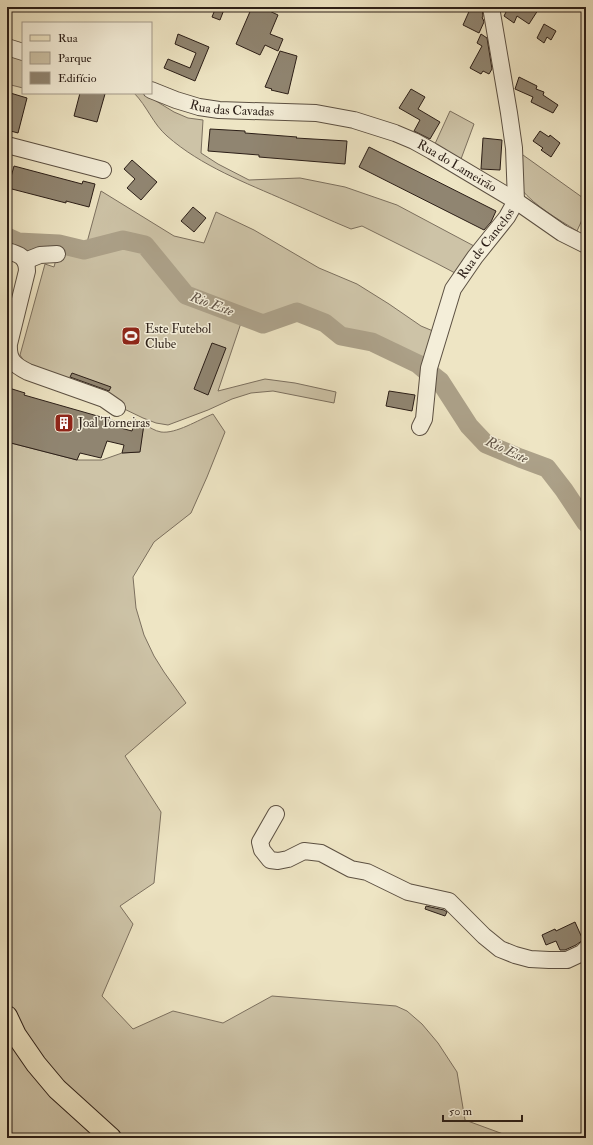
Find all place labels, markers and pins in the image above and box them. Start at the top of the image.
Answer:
place label: Este Futebol Clube [145,321,212,352]
sports icon: Este Futebol Clube [120,325,142,347]
building icon: Joal Torneiras [53,412,75,434]
place label: Joal Torneiras [77,415,151,431]

